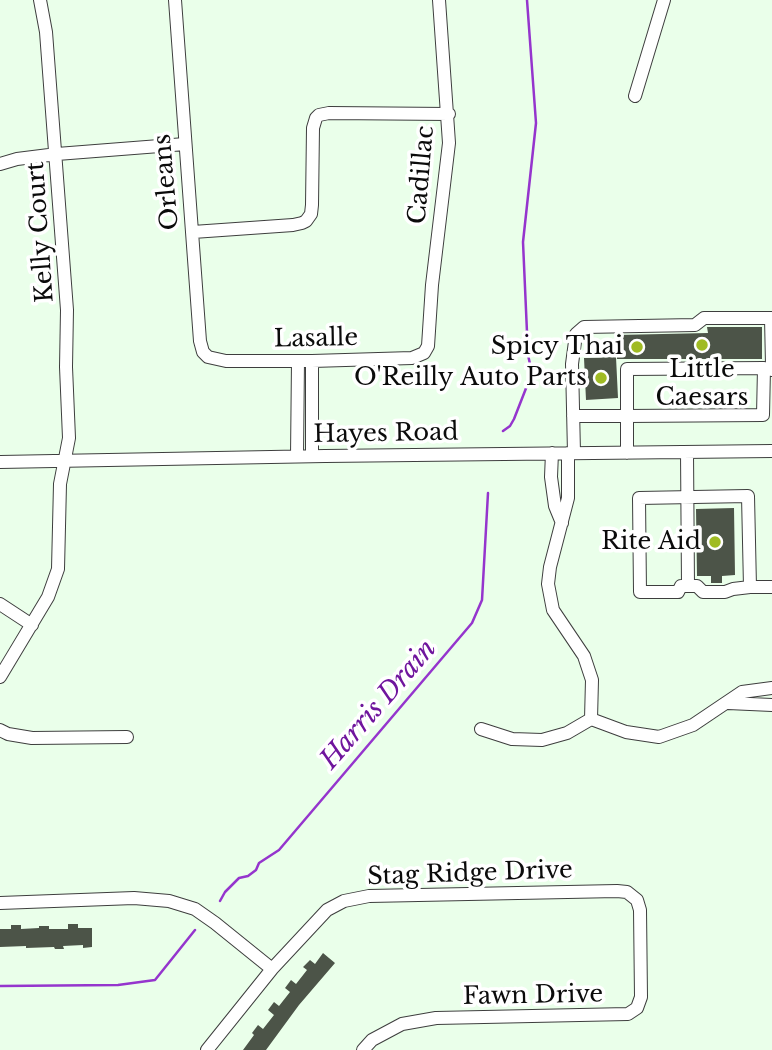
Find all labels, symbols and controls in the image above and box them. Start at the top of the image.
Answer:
street label: Cadillac [403,125,441,225]
street label: Orleans [148,133,186,231]
street label: Kelly Court [22,161,60,303]
street label: Lasalle [274,324,358,354]
place label: Spicy Thai [491,333,623,361]
marker: Little Caesars [694,337,710,353]
marker: Spicy Thai [629,339,645,355]
place label: Little Caesars [656,356,748,412]
place label: O'Reilly Auto Parts [354,364,587,392]
marker: O'Reilly Auto Parts [593,370,609,386]
street label: Hayes Road [313,418,459,450]
place label: Rite Aid [601,528,701,556]
marker: Rite Aid [707,534,723,550]
water label: Harris Drain [314,634,444,776]
street label: Stag Ridge Drive [367,856,573,892]
street label: Fawn Drive [463,980,603,1012]

